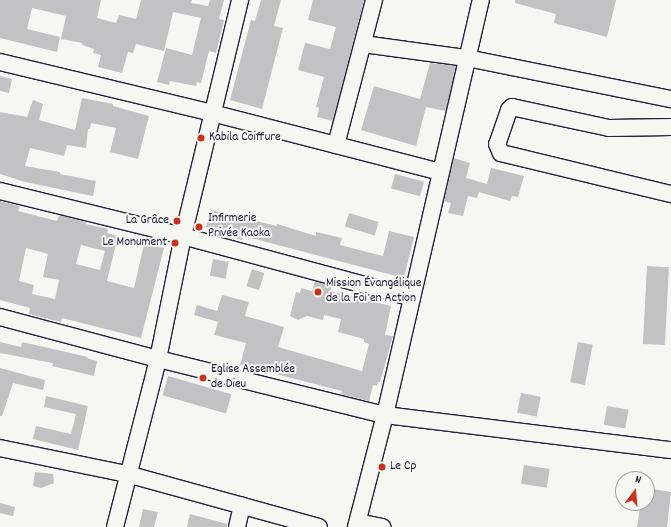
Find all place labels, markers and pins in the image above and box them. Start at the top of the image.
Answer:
place label: Kabila Coiffure [209,130,281,146]
marker: Kabila Coiffure [196,133,206,143]
place label: Infirmerie Privée Kaoka [208,212,270,243]
place label: La Grâce [126,213,169,229]
marker: La Grâce [172,216,182,226]
marker: Infirmerie Privée Kaoka [193,221,205,233]
place label: Le Monument [103,235,167,251]
marker: Le Monument [170,238,180,248]
place label: Mission Évangélique de la Foi en Action [326,277,421,308]
marker: Mission Évangélique de la Foi en Action [313,287,323,297]
place label: Eglise Assemblée de Dieu [211,363,295,394]
marker: Eglise Assemblée de Dieu [198,373,208,383]
place label: Le Cp [390,459,416,475]
marker: Le Cp [377,462,387,472]

